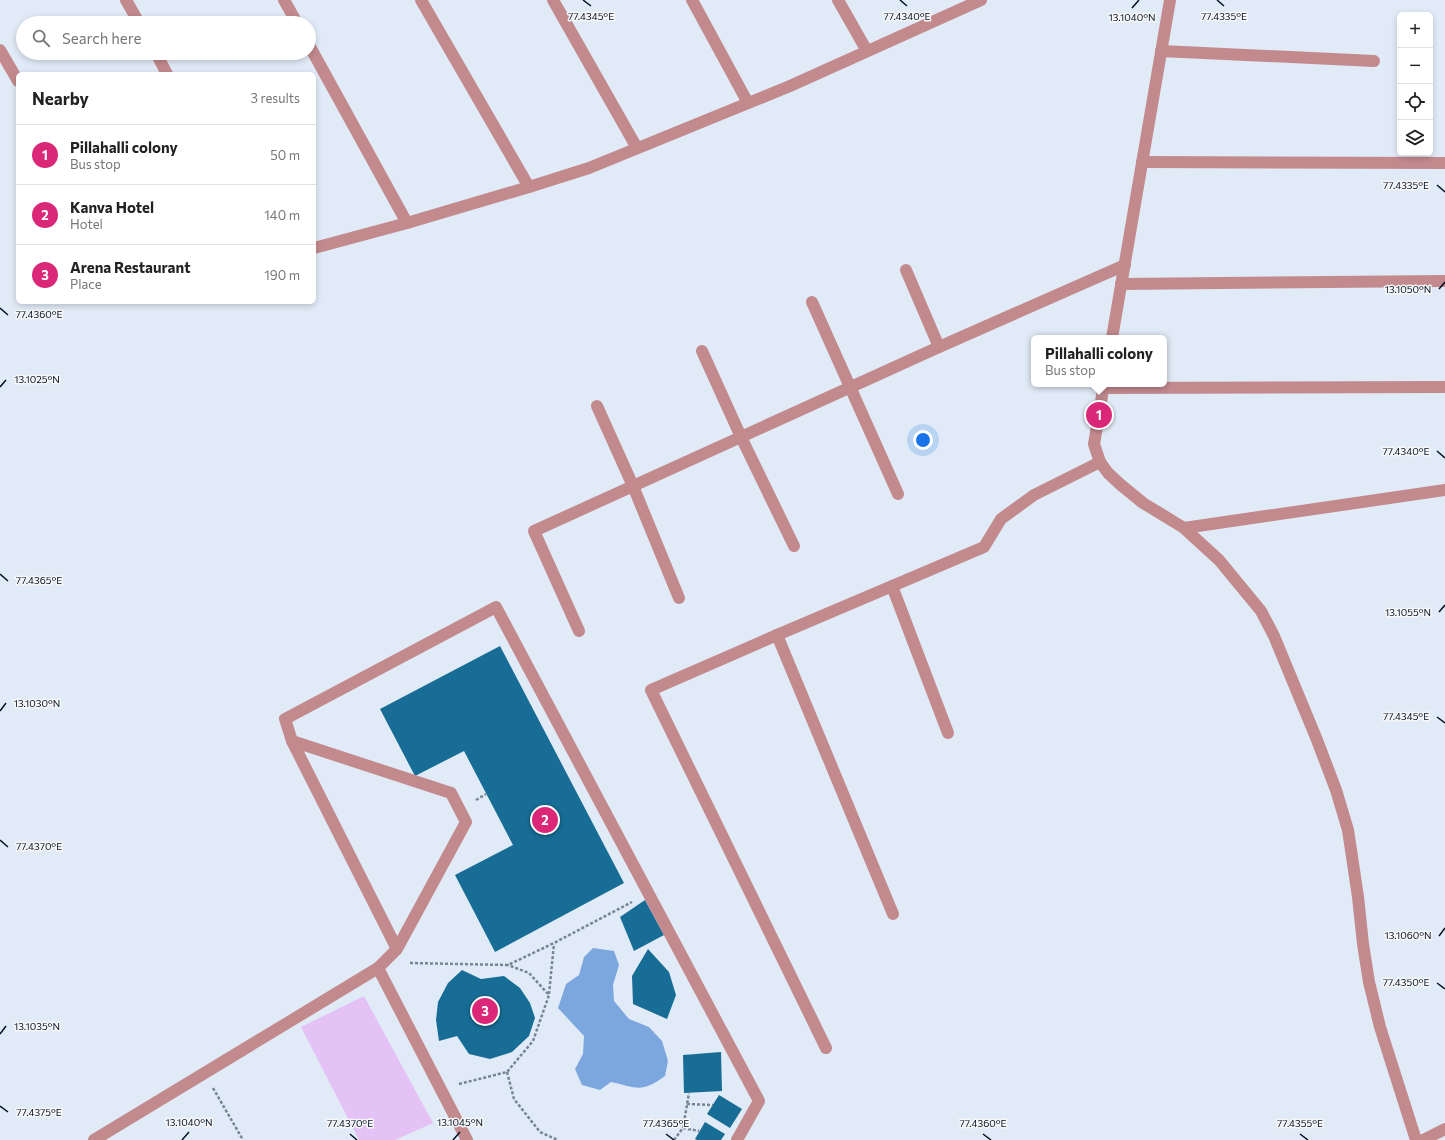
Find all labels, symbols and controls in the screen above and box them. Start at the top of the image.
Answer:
text: 77.4345°E [568,10,614,22]
text: 77.4340°E [884,10,931,22]
text: 77.4335°E [1201,10,1247,22]
text: 13.1040°N [1109,11,1155,23]
map controls [1397,12,1433,156]
button: + [1397,12,1433,48]
search box [16,16,316,60]
icon: search [30,27,52,49]
text: Search here [62,29,141,47]
button: − [1397,48,1433,84]
button: locate [1397,84,1433,120]
text: Nearby [32,88,89,109]
text: 3 results [251,90,300,106]
button: layers [1397,120,1433,156]
text: Pillahalli colony [70,138,178,156]
text: 1 [42,147,48,163]
text: 50 m [270,147,300,163]
text: Bus stop [70,156,121,172]
text: 77.4335°E [1383,179,1429,191]
text: Kanva Hotel [70,198,154,216]
text: 2 [41,207,49,223]
text: 140 m [264,207,300,223]
text: Hotel [70,216,103,232]
text: Arena Restaurant [70,258,190,276]
text: 3 [41,267,49,283]
text: 190 m [264,267,300,283]
text: Place [70,276,102,292]
text: 13.1050°N [1385,283,1431,295]
text: 77.4360°E [15,308,63,320]
popup [1031,335,1167,387]
text: Pillahalli colony [1045,344,1153,362]
text: Bus stop [1045,362,1096,378]
text: 13.1025°N [14,373,60,385]
pin: 1 [1086,400,1112,430]
your location [913,430,933,450]
text: 77.4340°E [1383,445,1430,457]
text: 77.4365°E [16,574,62,586]
text: 13.1055°N [1385,606,1431,618]
text: 13.1030°N [14,697,60,709]
text: 77.4345°E [1383,710,1429,722]
pin: 2 [532,805,558,835]
text: 77.4370°E [16,840,62,852]
text: 13.1060°N [1384,929,1432,941]
text: 77.4350°E [1383,976,1429,988]
pin: 3 [472,996,498,1026]
text: 13.1035°N [14,1020,60,1032]
text: 77.4375°E [16,1106,62,1118]
text: 13.1040°N [166,1116,212,1128]
text: 13.1045°N [437,1116,483,1128]
text: 77.4370°E [327,1117,373,1129]
text: 77.4365°E [643,1117,689,1129]
text: 77.4360°E [959,1117,1007,1129]
text: 77.4355°E [1277,1117,1323,1129]

